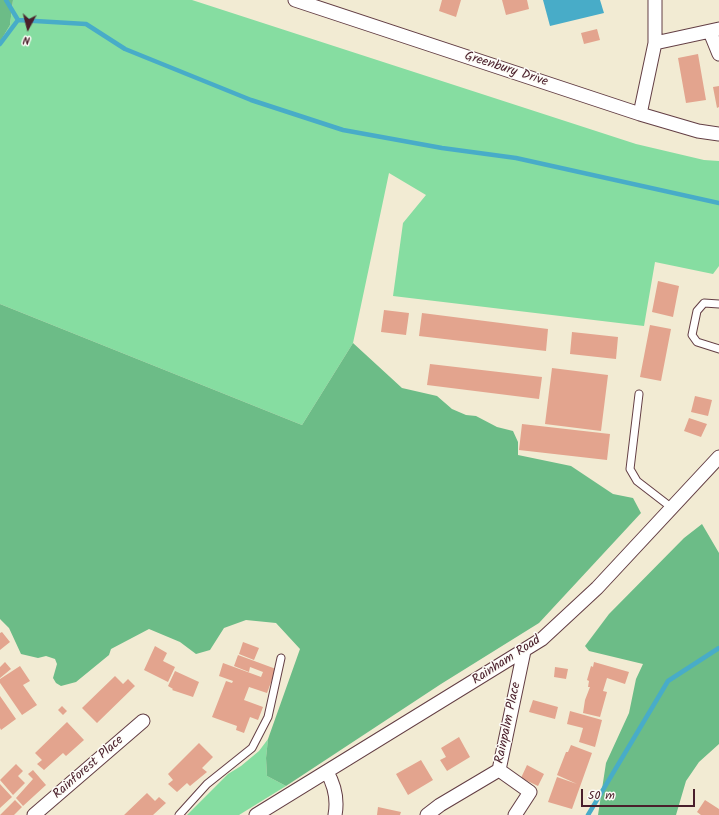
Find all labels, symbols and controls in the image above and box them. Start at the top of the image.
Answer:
north arrow [8,8,48,48]
text: N [22,31,31,49]
street label: Greenbury Drive [462,49,550,91]
street label: Rainham Road [470,633,544,689]
street label: Rainpalm Place [493,681,525,765]
street label: Rainforest Place [51,733,127,803]
scale bar [583,781,697,807]
text: 50 m [588,786,615,805]

